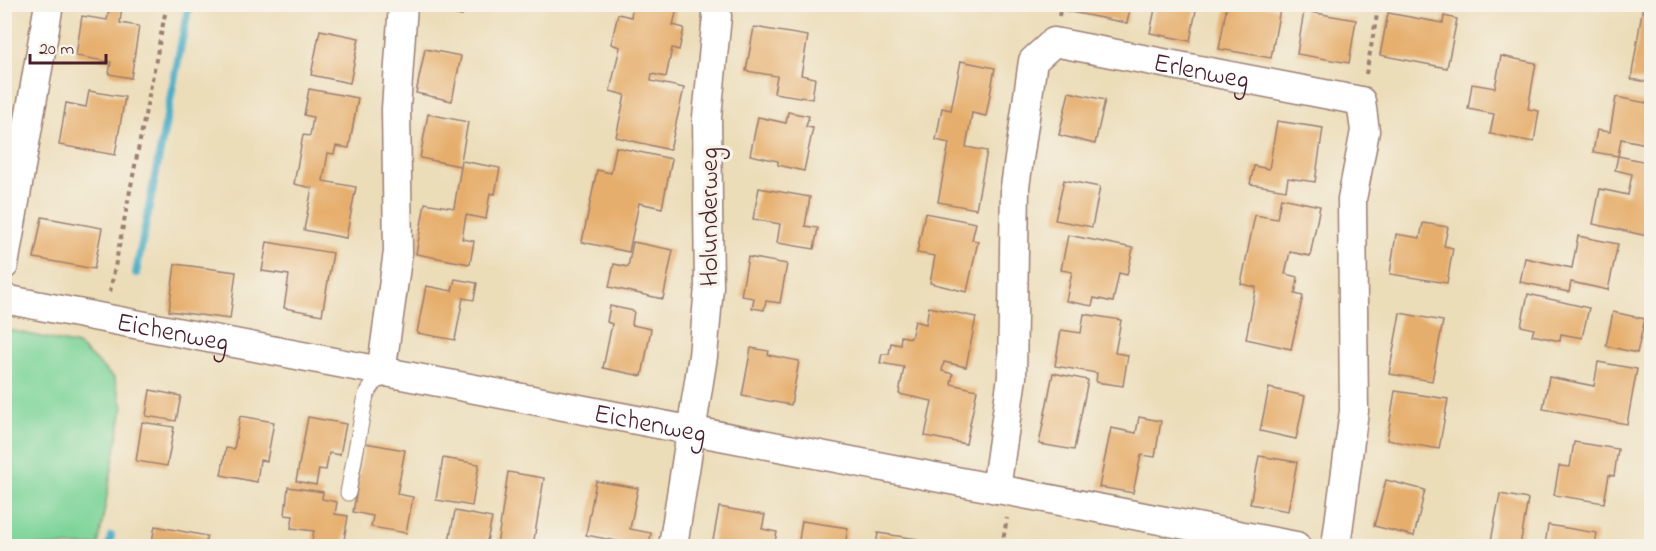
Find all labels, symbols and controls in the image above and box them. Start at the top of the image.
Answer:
scale bar [30,27,106,65]
text: 20 m [39,37,74,63]
street label: Erlenweg [1150,45,1252,101]
street label: Holunderweg [691,147,730,287]
street label: Eichenweg [113,304,232,364]
street label: Eichenweg [590,395,709,455]

